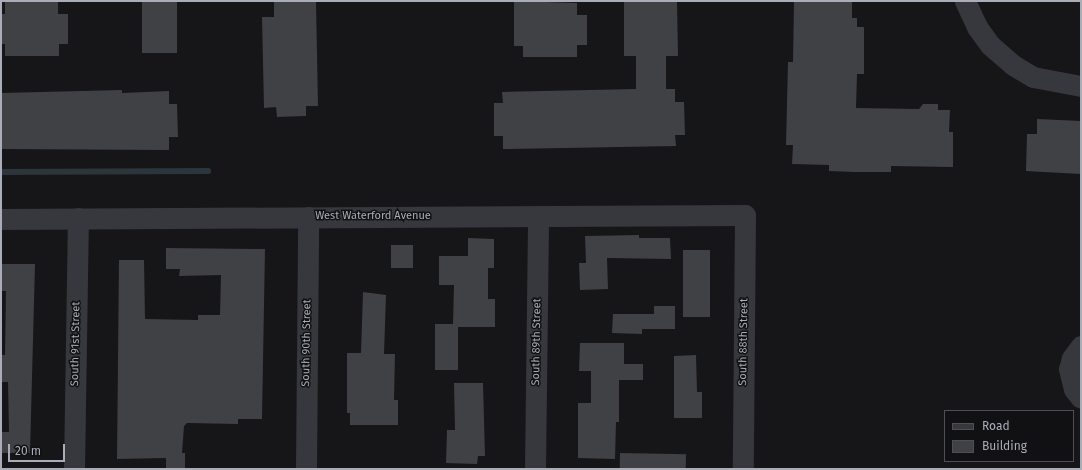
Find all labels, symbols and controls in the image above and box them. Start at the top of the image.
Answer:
street label: West Waterford Avenue [315,209,431,223]
street label: South 89th Street [530,298,544,386]
street label: South 88th Street [737,298,751,386]
street label: South 90th Street [300,299,314,387]
street label: South 91st Street [69,302,83,386]
legend [944,410,1074,462]
text: Road [982,419,1010,433]
scale bar [10,436,67,462]
text: Building [982,439,1027,453]
text: 20 m [15,444,41,458]

